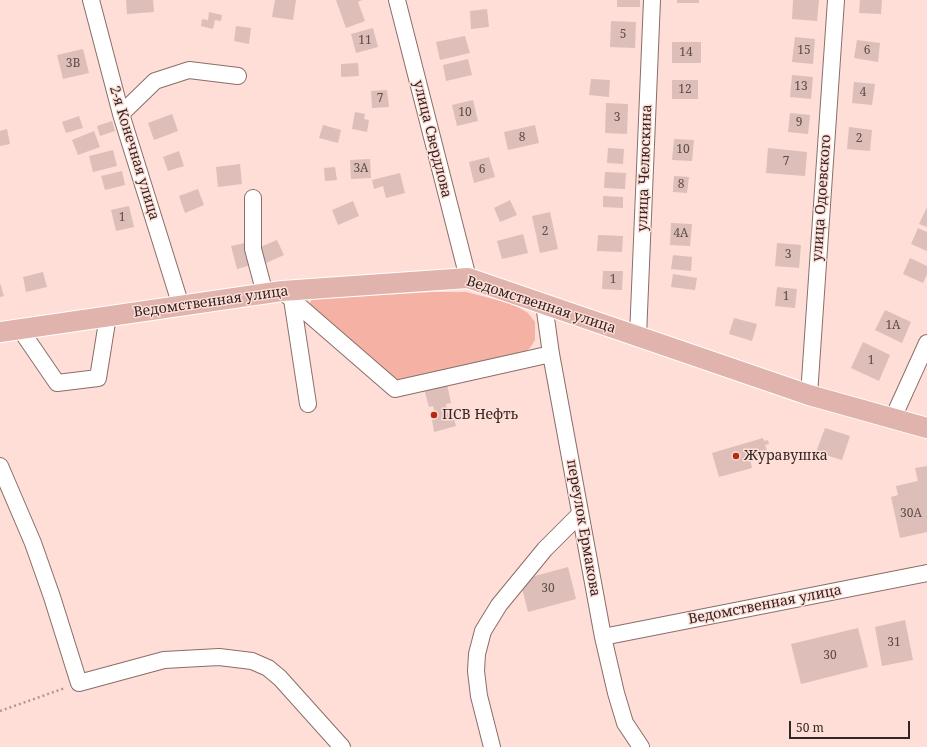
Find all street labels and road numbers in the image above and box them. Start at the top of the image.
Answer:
street label: улица Свердлова [409,78,455,200]
street label: 2-я Конечная улица [106,84,162,222]
street label: улица Челюскина [634,104,656,232]
street label: улица Одоевского [809,134,835,262]
street label: Ведомственная улица [464,273,618,337]
street label: Ведомственная улица [133,283,289,321]
street label: переулок Ермакова [563,458,603,598]
street label: Ведомственная улица [687,582,843,628]

